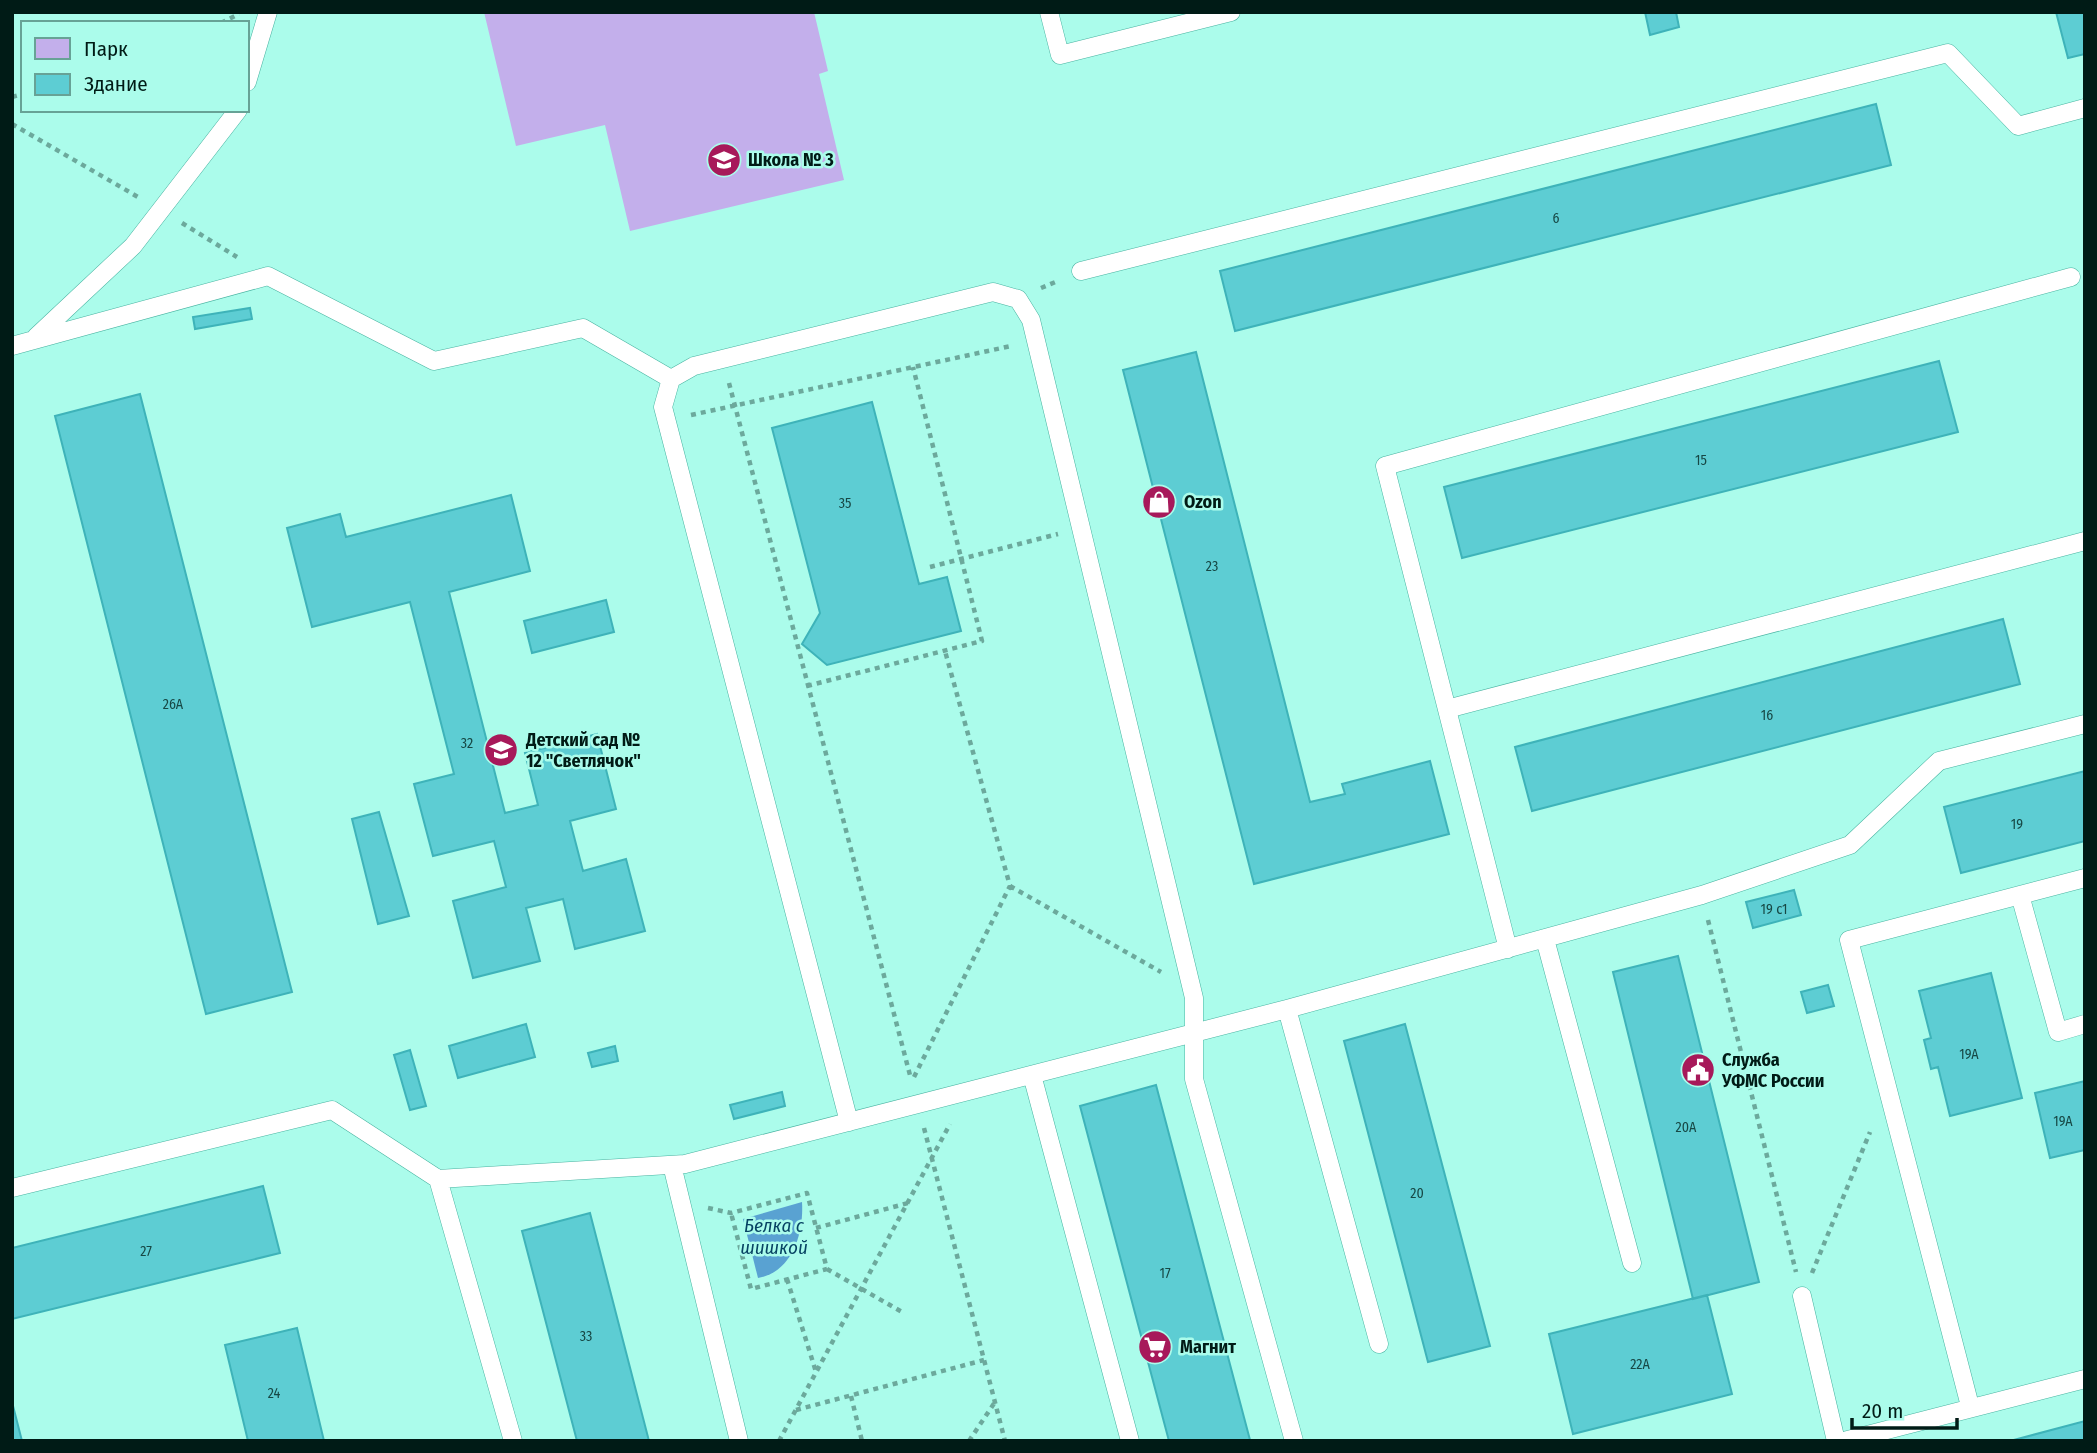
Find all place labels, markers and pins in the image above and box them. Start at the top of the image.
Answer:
school or university icon: Школа № 3 [705,141,743,179]
place label: Школа № 3 [748,149,834,171]
shop icon: Ozon [1140,483,1178,521]
place label: Ozon [1184,491,1222,513]
place label: Детский сад № 12 "Светлячок" [525,729,641,772]
school or university icon: Детский сад № 12 "Светлячок" [482,731,520,769]
place label: Служба УФМС России [1721,1049,1824,1092]
public building icon: Служба УФМС России [1679,1051,1717,1089]
supermarket icon: Магнит [1136,1328,1174,1366]
place label: Магнит [1180,1336,1236,1358]

